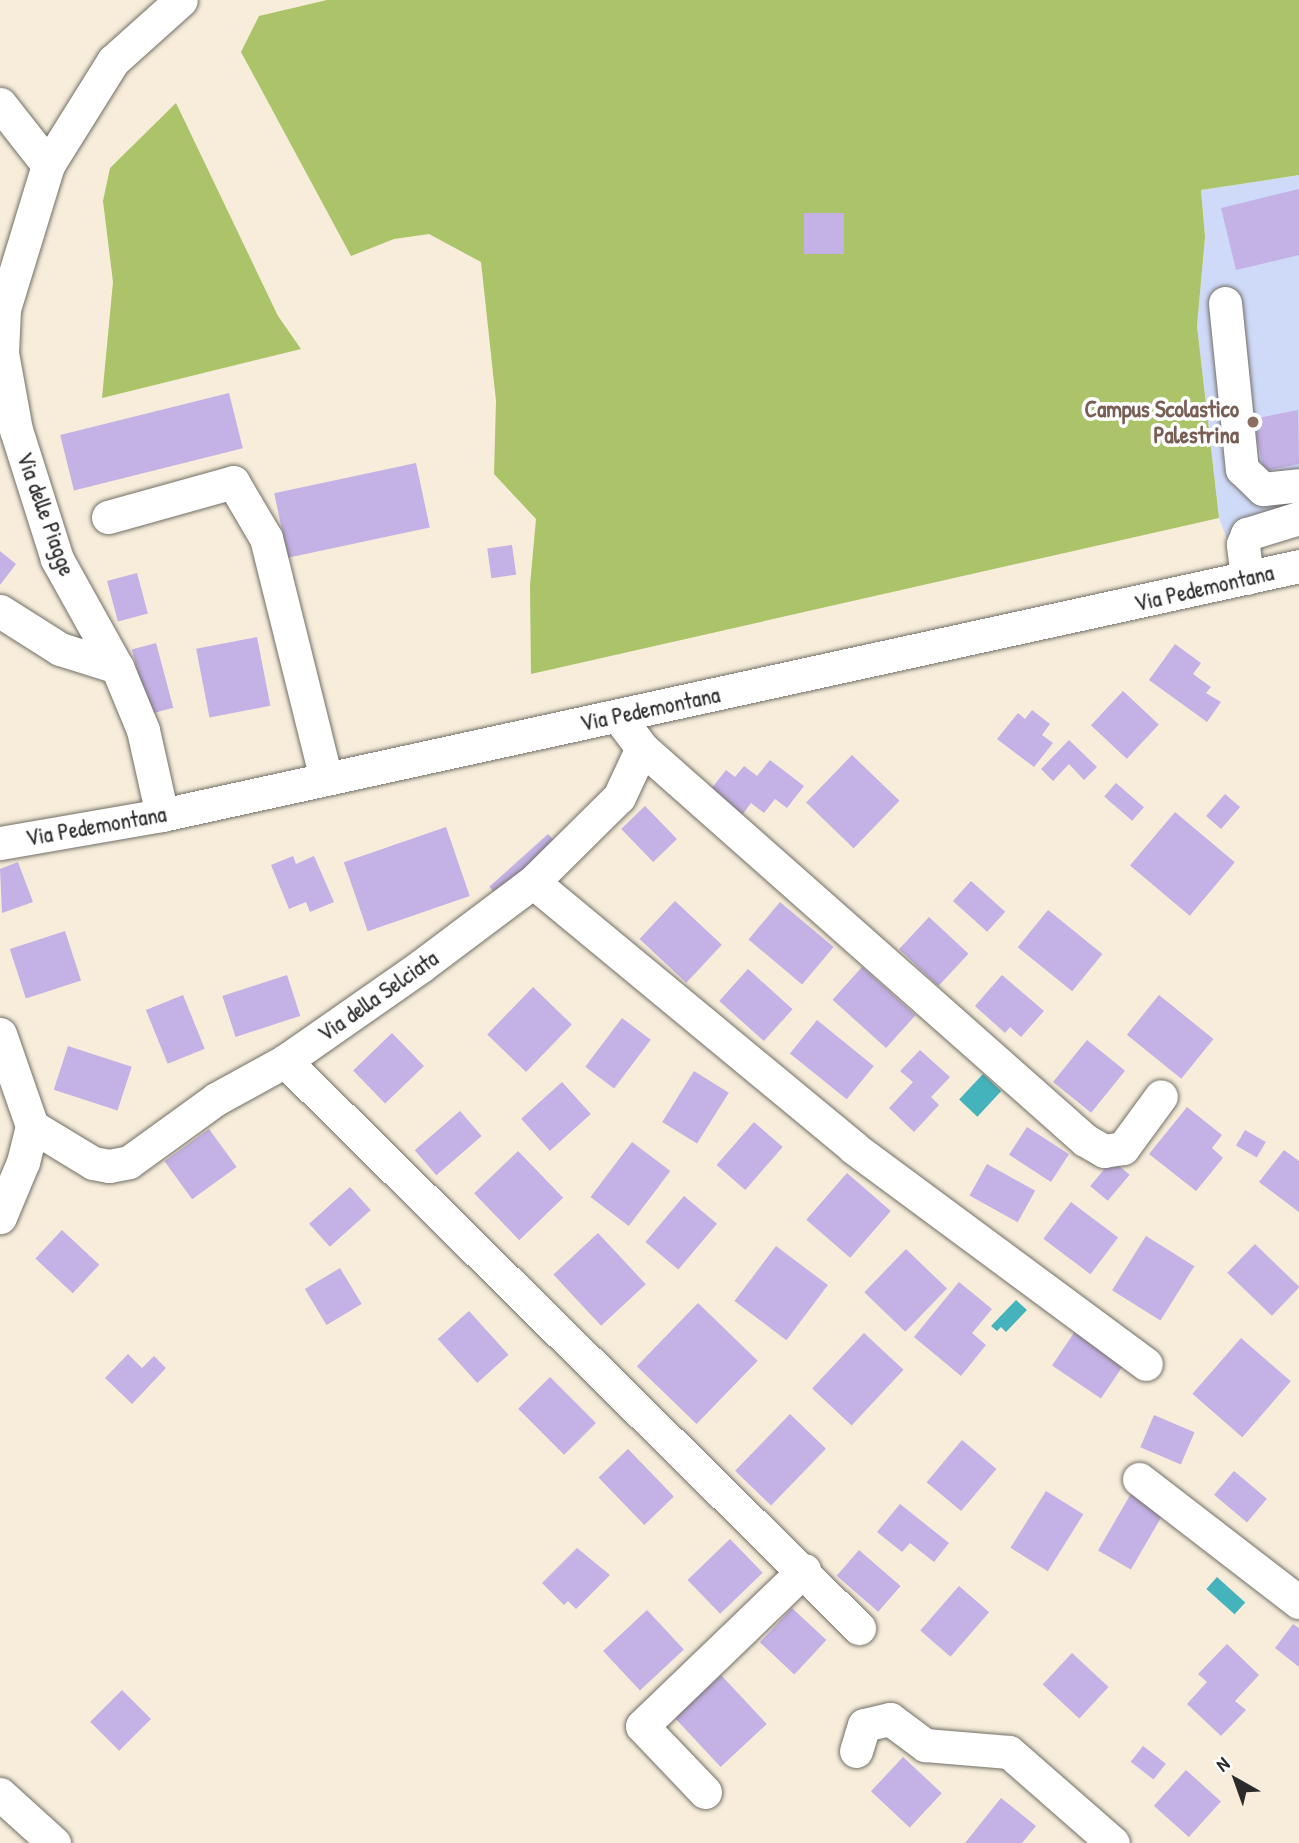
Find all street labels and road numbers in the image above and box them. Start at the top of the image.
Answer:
street label: Via delle Piagge [11,448,81,580]
street label: Via Pedemontana [1132,559,1276,617]
street label: Via Pedemontana [578,681,722,737]
street label: Via Pedemontana [24,800,168,852]
street label: Via della Selciata [313,944,443,1048]

